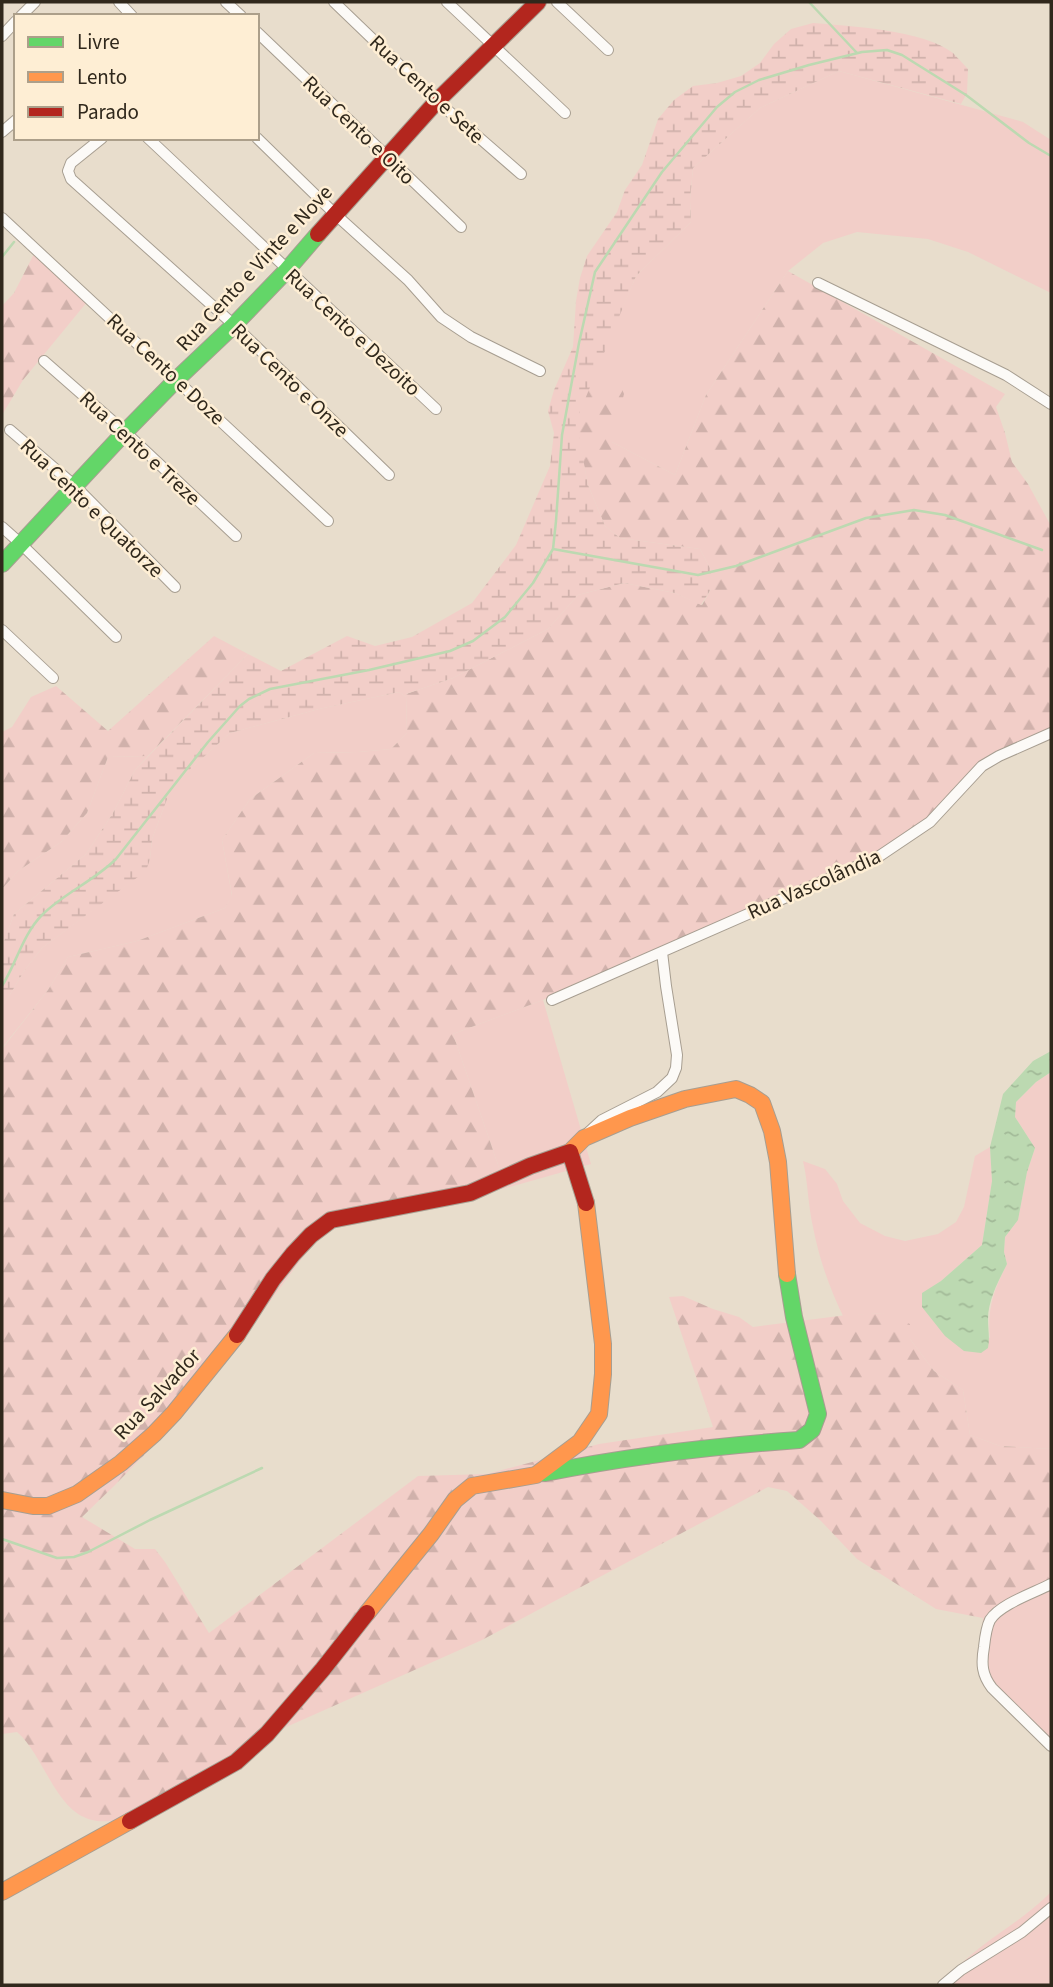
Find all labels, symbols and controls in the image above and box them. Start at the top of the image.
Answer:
legend [14,14,259,140]
text: Livre [77,27,120,57]
street label: Rua Cento e Sete [363,28,491,150]
text: Lento [77,62,127,92]
street label: Rua Cento e Oito [296,68,422,192]
text: Parado [77,97,139,127]
street label: Rua Cento e Vinte e Nove [169,178,339,358]
street label: Rua Cento e Dezoito [278,261,428,403]
street label: Rua Cento e Doze [100,306,232,432]
street label: Rua Cento e Onze [224,316,356,444]
street label: Rua Cento e Treze [73,384,207,512]
street label: Rua Cento e Quatorze [14,431,170,585]
street label: Rua Vascolândia [742,841,886,927]
street label: Rua Salvador [107,1341,208,1447]

